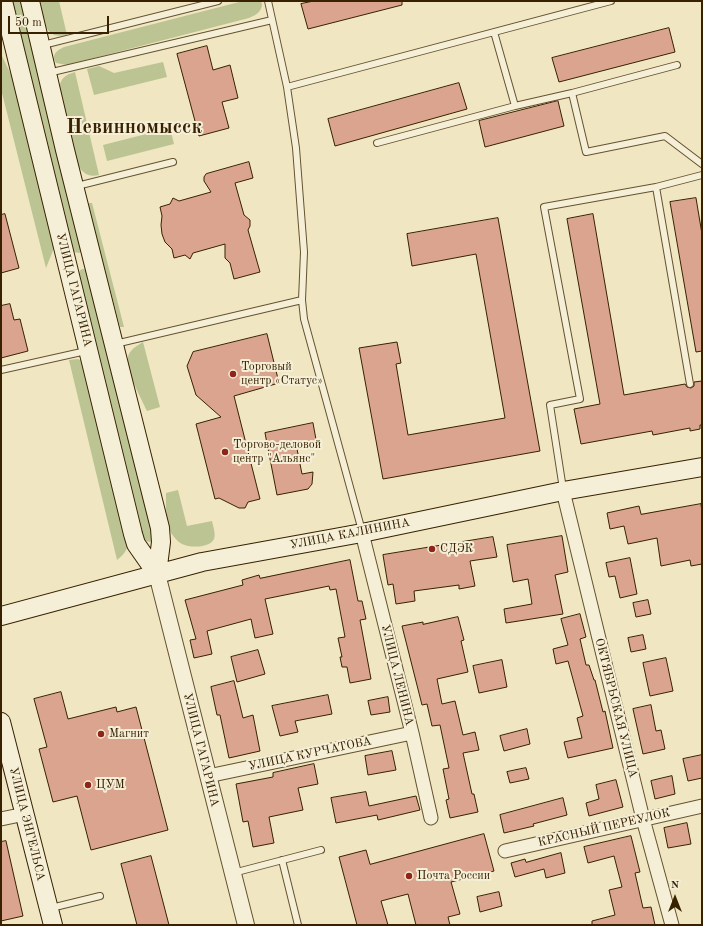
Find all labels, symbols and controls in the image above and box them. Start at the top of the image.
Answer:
scale bar [10,8,111,34]
text: 50 m [15,17,42,29]
district label: Невинномысск [66,116,202,140]
street label: УЛИЦА ГАГАРИНА [53,232,95,348]
place label: Торговый центр «Статус» [241,360,323,388]
marker: Торговый центр «Статус» [228,369,238,379]
place label: Торгово-деловой центр "Альянс" [233,438,321,466]
marker: Торгово-деловой центр "Альянс" [220,447,230,457]
street label: УЛИЦА КАЛИНИНА [289,515,411,553]
place label: СДЭК [440,542,473,556]
marker: СДЭК [427,544,437,554]
street label: УЛИЦА ЛЕНИНА [377,623,417,727]
street label: ОКТЯБРЬСКАЯ УЛИЦА [592,637,640,779]
street label: УЛИЦА ГАГАРИНА [180,692,222,808]
place label: Магнит [109,727,149,741]
marker: Магнит [96,729,106,739]
street label: УЛИЦА КУРЧАТОВА [247,734,373,774]
street label: УЛИЦА ЭНГЕЛЬСА [6,766,48,882]
place label: ЦУМ [96,778,125,792]
marker: ЦУМ [83,780,93,790]
street label: КРАСНЫЙ ПЕРЕУЛОК [536,806,672,850]
place label: Почта России [417,869,490,883]
marker: Почта России [404,871,414,881]
north arrow [655,878,695,918]
text: N [671,880,679,891]

